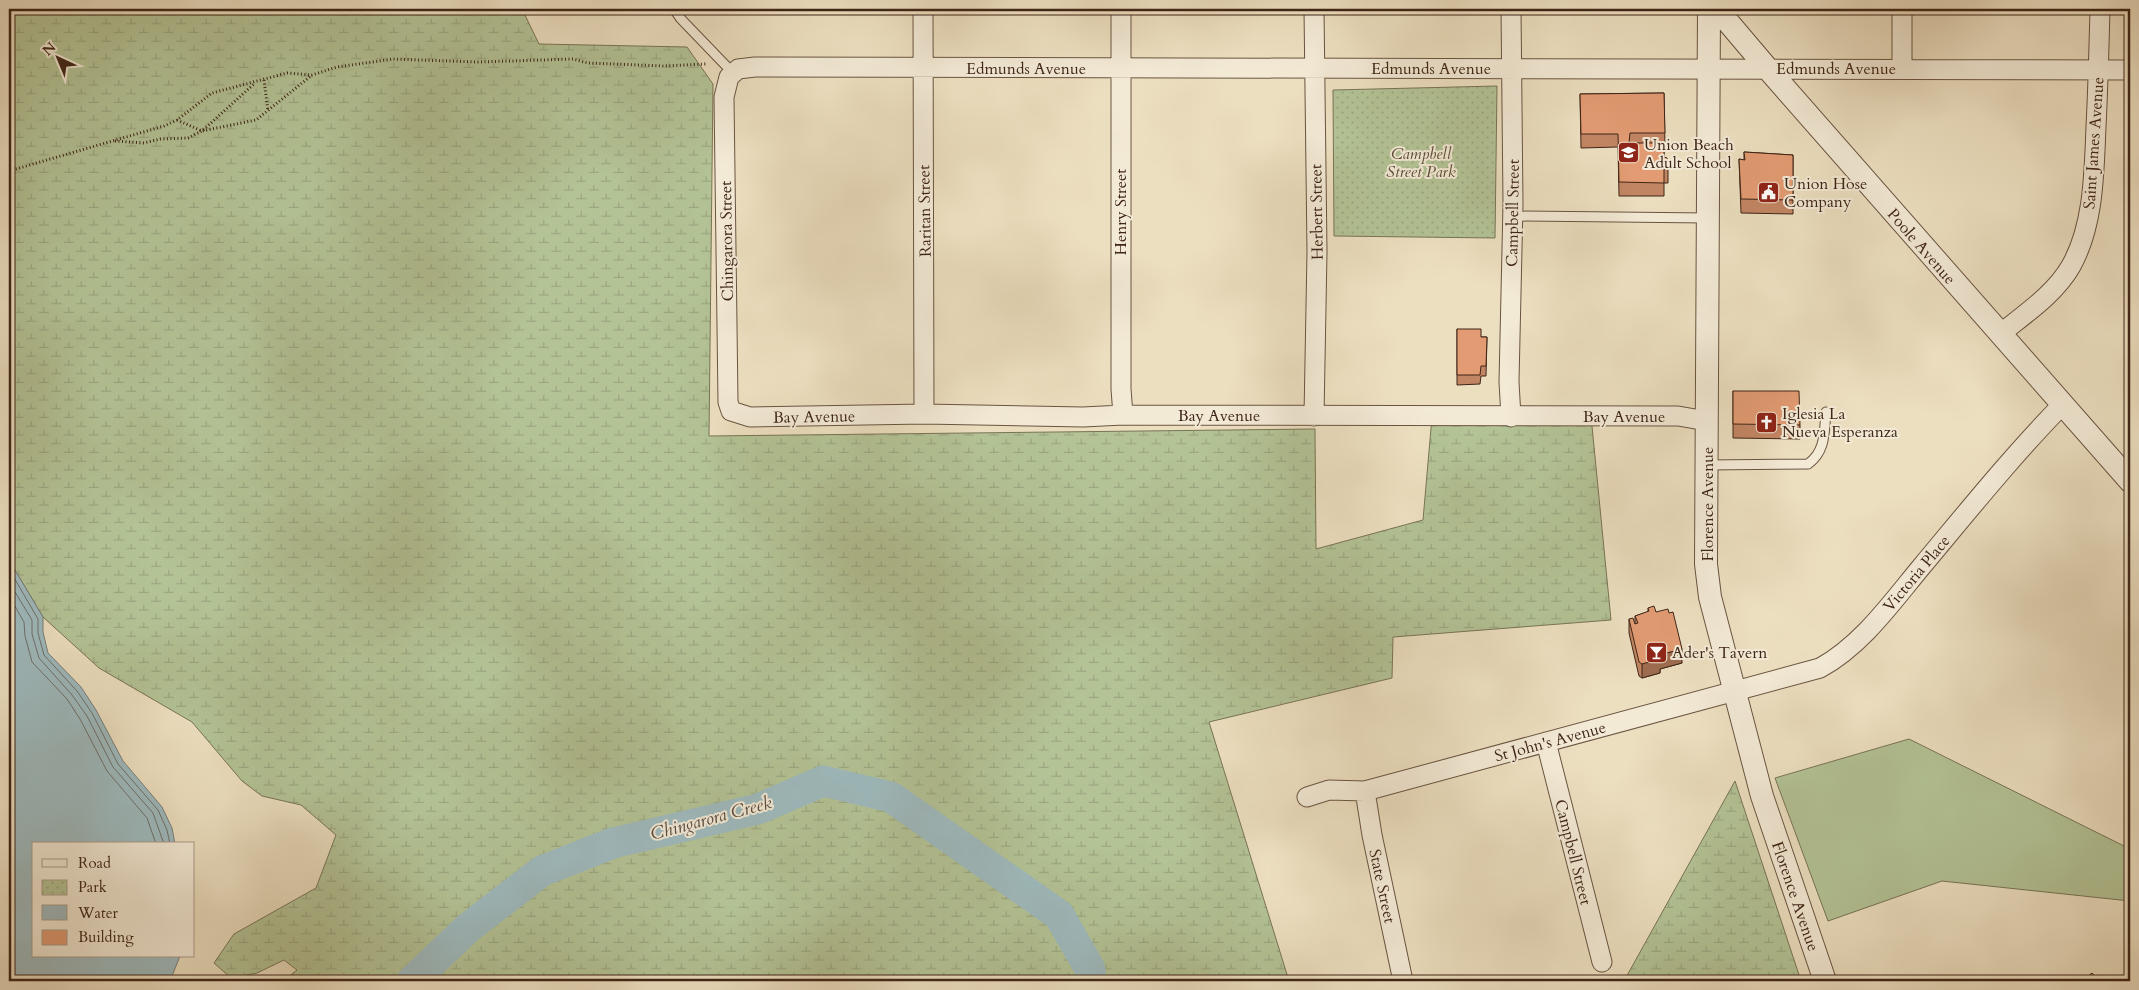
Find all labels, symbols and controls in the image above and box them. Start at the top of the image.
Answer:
north arrow [32,32,82,82]
text: N [38,38,60,60]
street label: Edmunds Avenue [966,58,1086,80]
street label: Edmunds Avenue [1371,58,1491,80]
street label: Edmunds Avenue [1776,58,1896,80]
street label: Saint James Avenue [2078,76,2110,210]
place label: Union Beach Adult School [1644,134,1734,174]
school or university icon: Union Beach Adult School [1616,141,1640,165]
park label: Campbell Street Park [1386,143,1456,183]
street label: Campbell Street [1501,159,1525,267]
street label: Herbert Street [1305,164,1329,260]
street label: Raritan Street [913,165,937,257]
street label: Henry Street [1110,169,1132,255]
place label: Union Hose Company [1784,173,1867,213]
public building icon: Union Hose Company [1756,180,1780,204]
street label: Chingarora Street [715,181,739,301]
street label: Poole Avenue [1882,204,1960,289]
place label: Iglesia La Nueva Esperanza [1782,403,1898,443]
street label: Bay Avenue [773,405,855,429]
street label: Bay Avenue [1178,405,1260,427]
street label: Bay Avenue [1583,406,1665,428]
church icon: Iglesia La Nueva Esperanza [1754,410,1778,434]
street label: Florence Avenue [1697,447,1719,561]
street label: Victoria Place [1878,531,1955,617]
bar icon: Ader's Tavern [1644,640,1668,664]
place label: Ader's Tavern [1672,642,1767,664]
street label: St John's Avenue [1492,717,1608,767]
water label: Chingarora Creek [648,790,775,847]
street label: Campbell Street [1549,797,1597,907]
street label: Florence Avenue [1766,838,1824,954]
legend [32,842,195,958]
street label: State Street [1363,847,1401,925]
text: Road [78,853,111,873]
text: Park [78,877,107,897]
text: Water [77,903,119,923]
text: Building [78,927,134,947]

